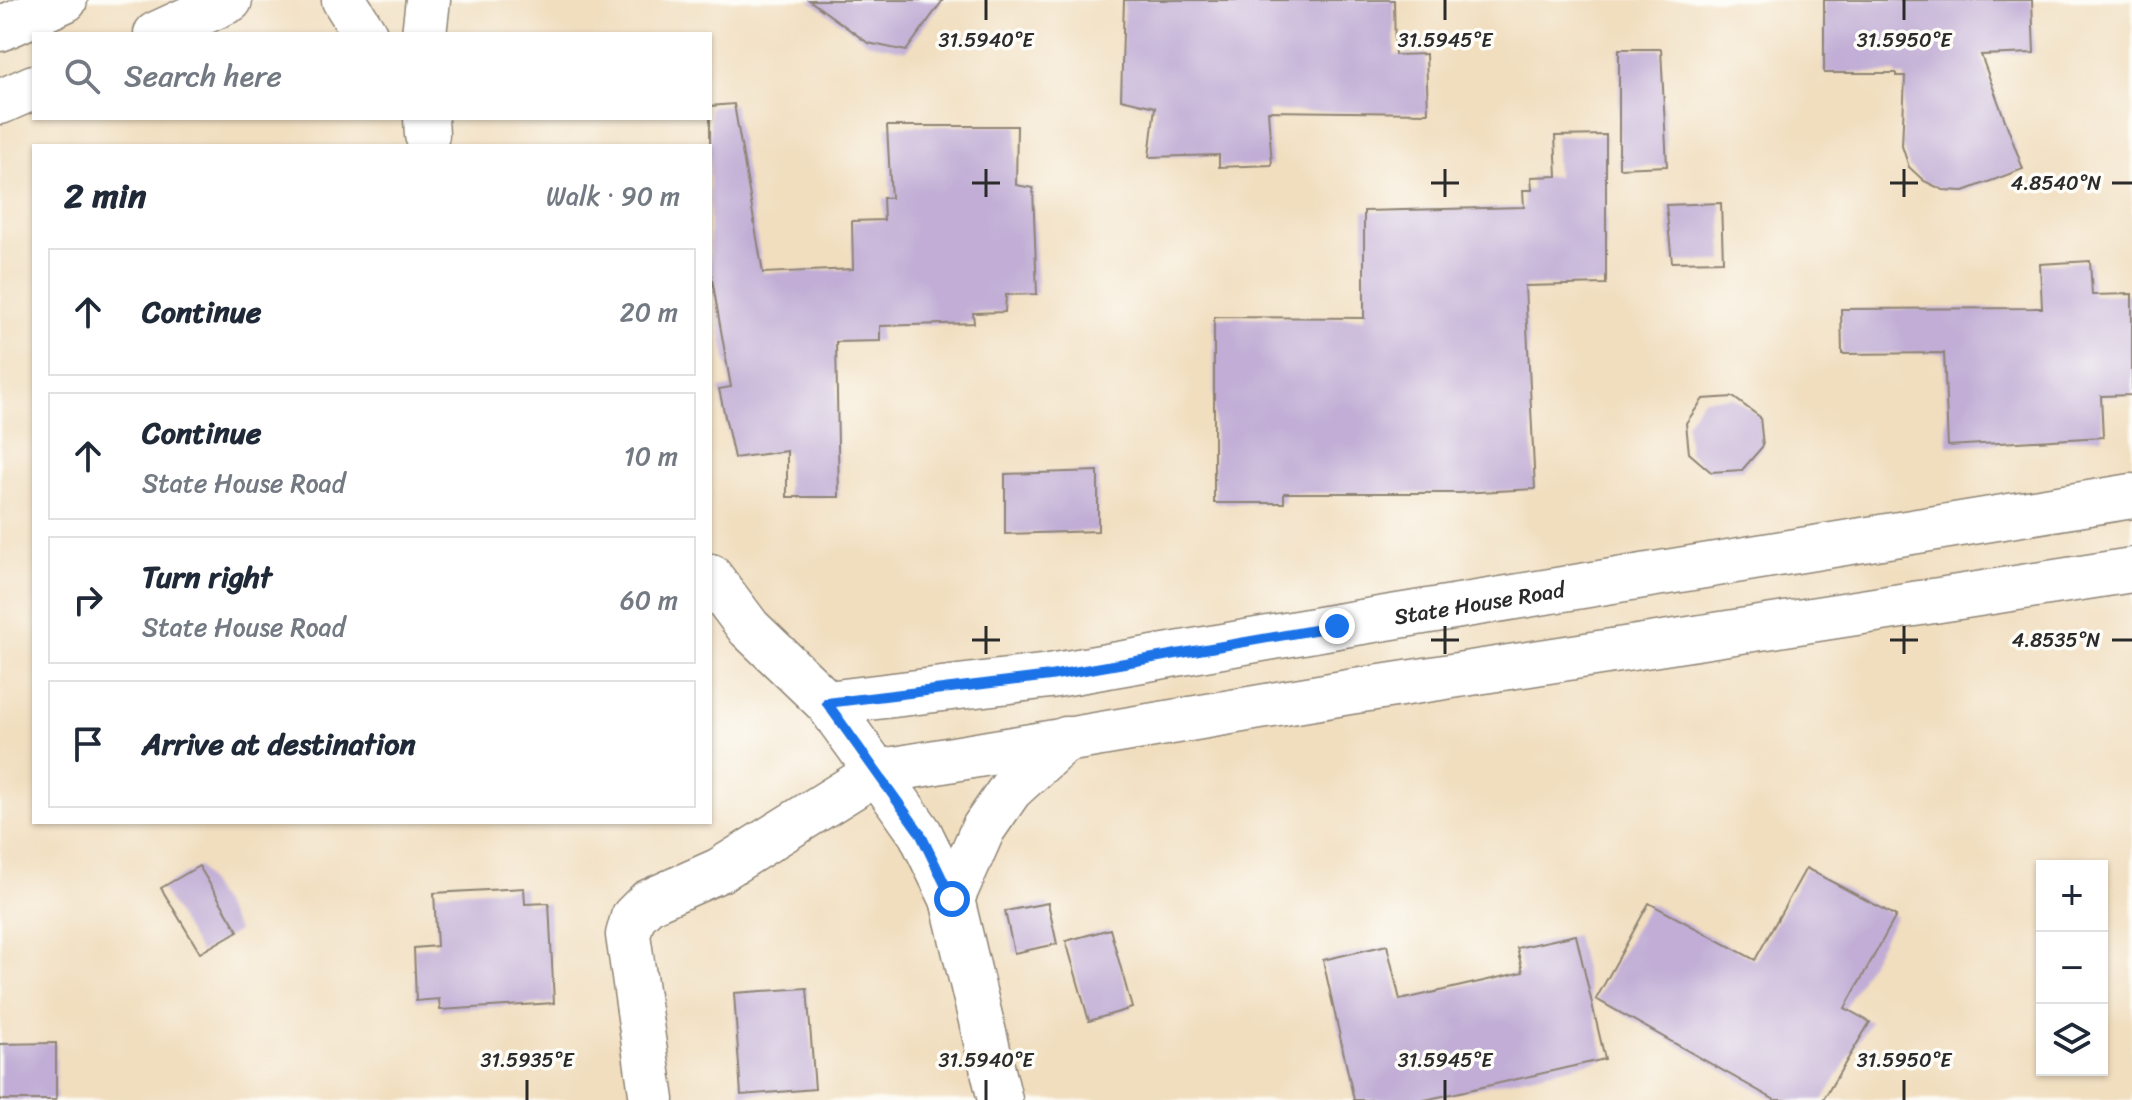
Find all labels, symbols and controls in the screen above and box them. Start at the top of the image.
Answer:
text: 31.5940°E [939,23,1035,58]
text: 31.5945°E [1398,23,1494,58]
text: 31.5950°E [1857,23,1953,58]
search box [32,32,712,120]
text: Search here [124,49,282,103]
icon: search [60,54,104,98]
text: 2 min [64,166,146,226]
text: 4.8540°N [2011,166,2101,201]
text: Walk · 90 m [546,173,680,219]
text: Continue [142,285,261,339]
text: 20 m [620,289,678,335]
icon: ahead [66,290,110,334]
text: Continue [142,406,261,460]
text: 10 m [624,433,678,479]
icon: ahead [66,434,110,478]
text: State House Road [142,460,345,506]
text: Turn right [142,550,272,604]
street label: State House Road [1391,569,1569,636]
text: 60 m [620,577,678,623]
icon: right [66,578,110,622]
text: State House Road [142,604,345,650]
route end [1319,608,1355,644]
text: 4.8535°N [2012,623,2100,658]
text: Arrive at destination [142,717,416,771]
icon: arrive [66,722,110,766]
map controls [2036,860,2108,1076]
button: + [2036,860,2108,932]
route start [934,881,970,917]
button: − [2036,932,2108,1004]
button: layers [2036,1004,2108,1076]
text: 31.5935°E [481,1043,575,1078]
text: 31.5940°E [939,1043,1035,1078]
text: 31.5945°E [1398,1043,1494,1078]
text: 31.5950°E [1857,1043,1953,1078]

